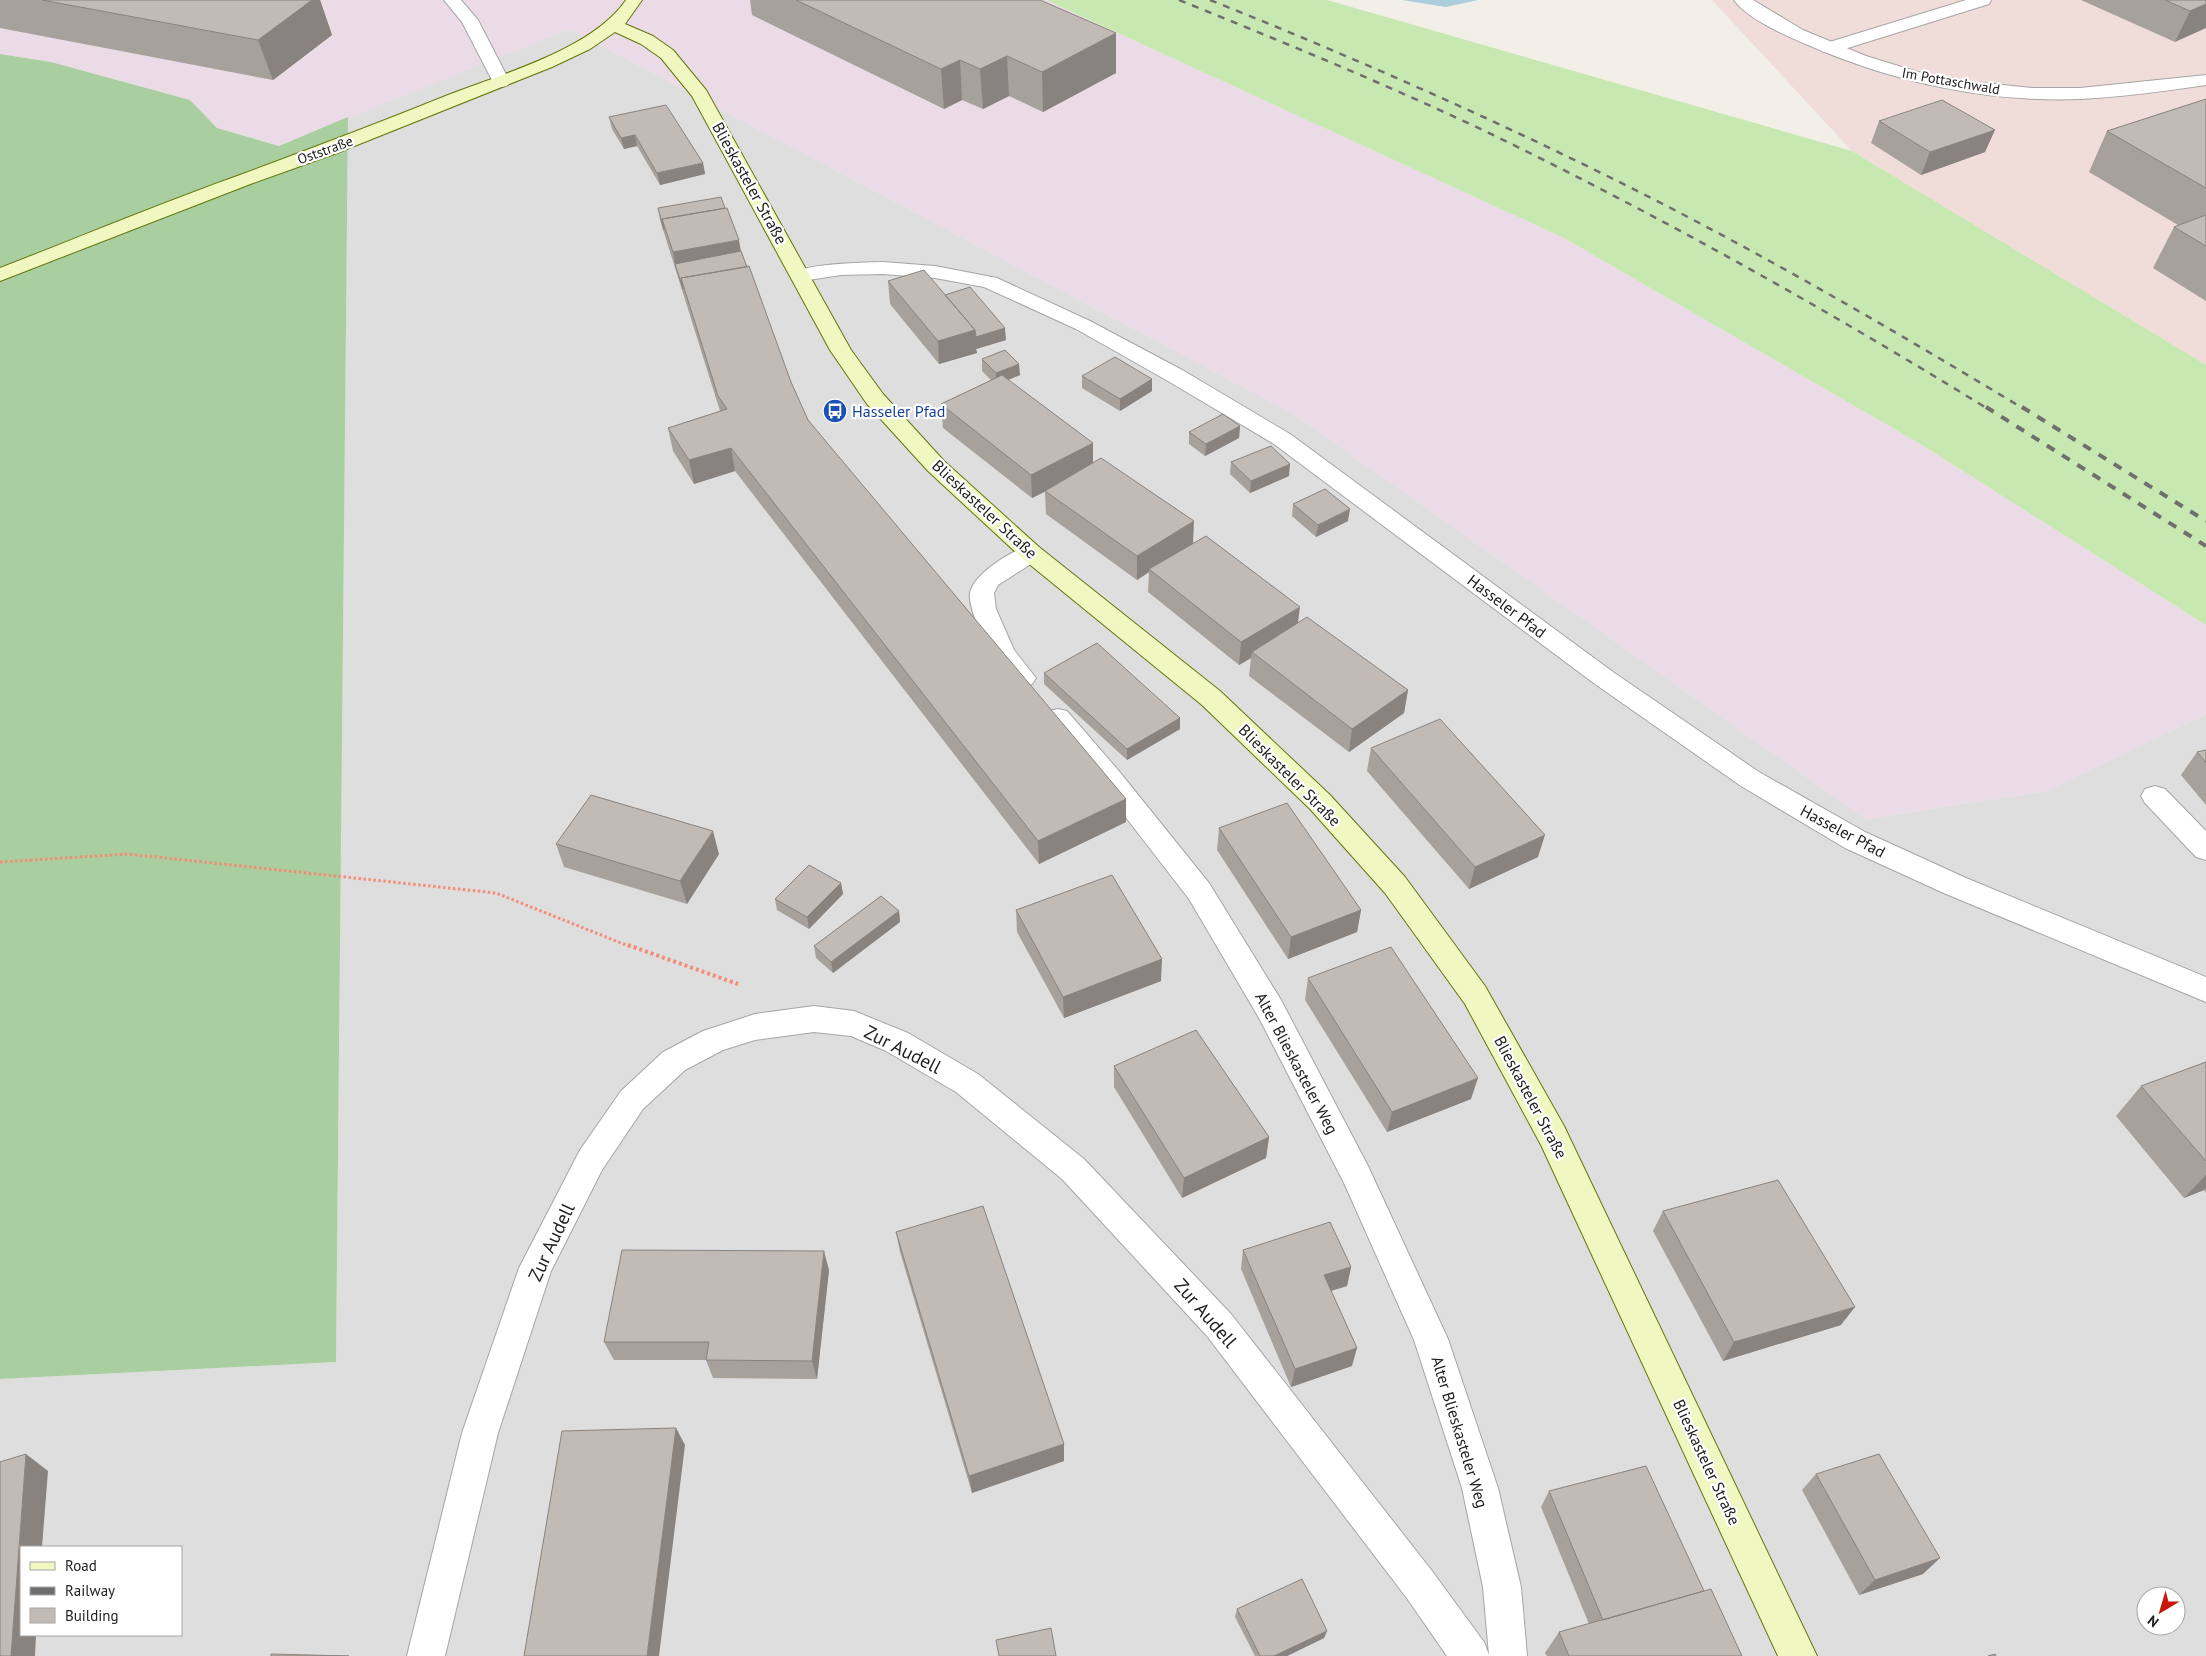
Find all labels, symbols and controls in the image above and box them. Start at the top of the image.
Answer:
street label: Im Pottaschwald [1901,64,2001,98]
street label: Blieskasteler Straße [708,119,792,247]
street label: Oststraße [295,132,355,168]
bus stop icon: Hasseler Pfad [822,398,848,424]
place label: Hasseler Pfad [852,401,945,421]
street label: Blieskasteler Straße [928,455,1042,563]
street label: Hasseler Pfad [1464,570,1550,642]
street label: Blieskasteler Straße [1235,720,1345,830]
street label: Hasseler Pfad [1797,800,1889,862]
street label: Alter Blieskasteler Weg [1251,989,1343,1137]
street label: Zur Audell [860,1019,946,1079]
street label: Blieskasteler Straße [1490,1032,1572,1162]
street label: Zur Audell [522,1199,580,1285]
street label: Zur Audell [1170,1274,1243,1353]
street label: Alter Blieskasteler Weg [1427,1354,1493,1510]
street label: Blieskasteler Straße [1669,1396,1745,1528]
legend [20,1546,182,1636]
text: Road [65,1556,97,1575]
text: Railway [65,1581,115,1600]
north arrow [2136,1586,2186,1636]
text: Building [65,1606,119,1625]
text: N [2144,1611,2162,1631]

